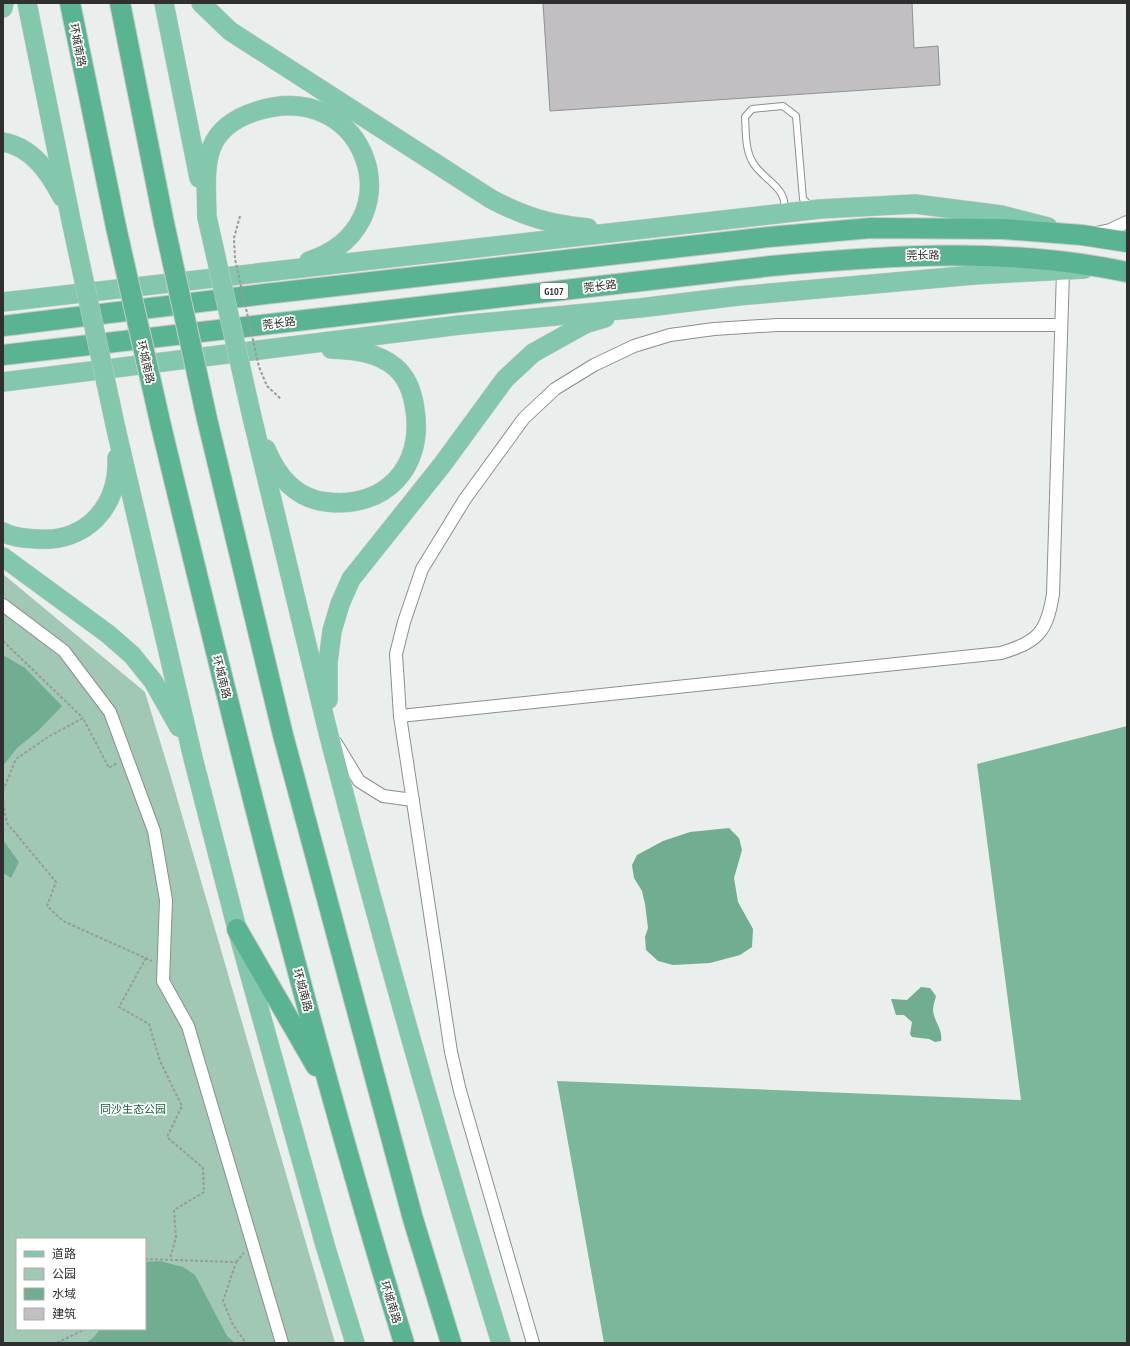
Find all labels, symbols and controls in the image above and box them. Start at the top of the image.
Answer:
street label: 环城南路 [67,22,89,68]
street label: 莞长路 [906,248,940,262]
street label: 莞长路 [583,277,617,295]
road number: G107 [540,283,568,299]
street label: 莞长路 [262,314,296,332]
street label: 环城南路 [134,339,158,385]
street label: 环城南路 [210,654,234,700]
street label: 环城南路 [291,967,315,1013]
park label: 同沙生态公园 [100,1102,166,1116]
legend [16,1238,146,1330]
text: 道路 [52,1246,76,1261]
text: 公园 [52,1266,76,1281]
street label: 环城南路 [378,1279,404,1325]
text: 水域 [52,1286,76,1301]
text: 建筑 [52,1306,76,1321]

